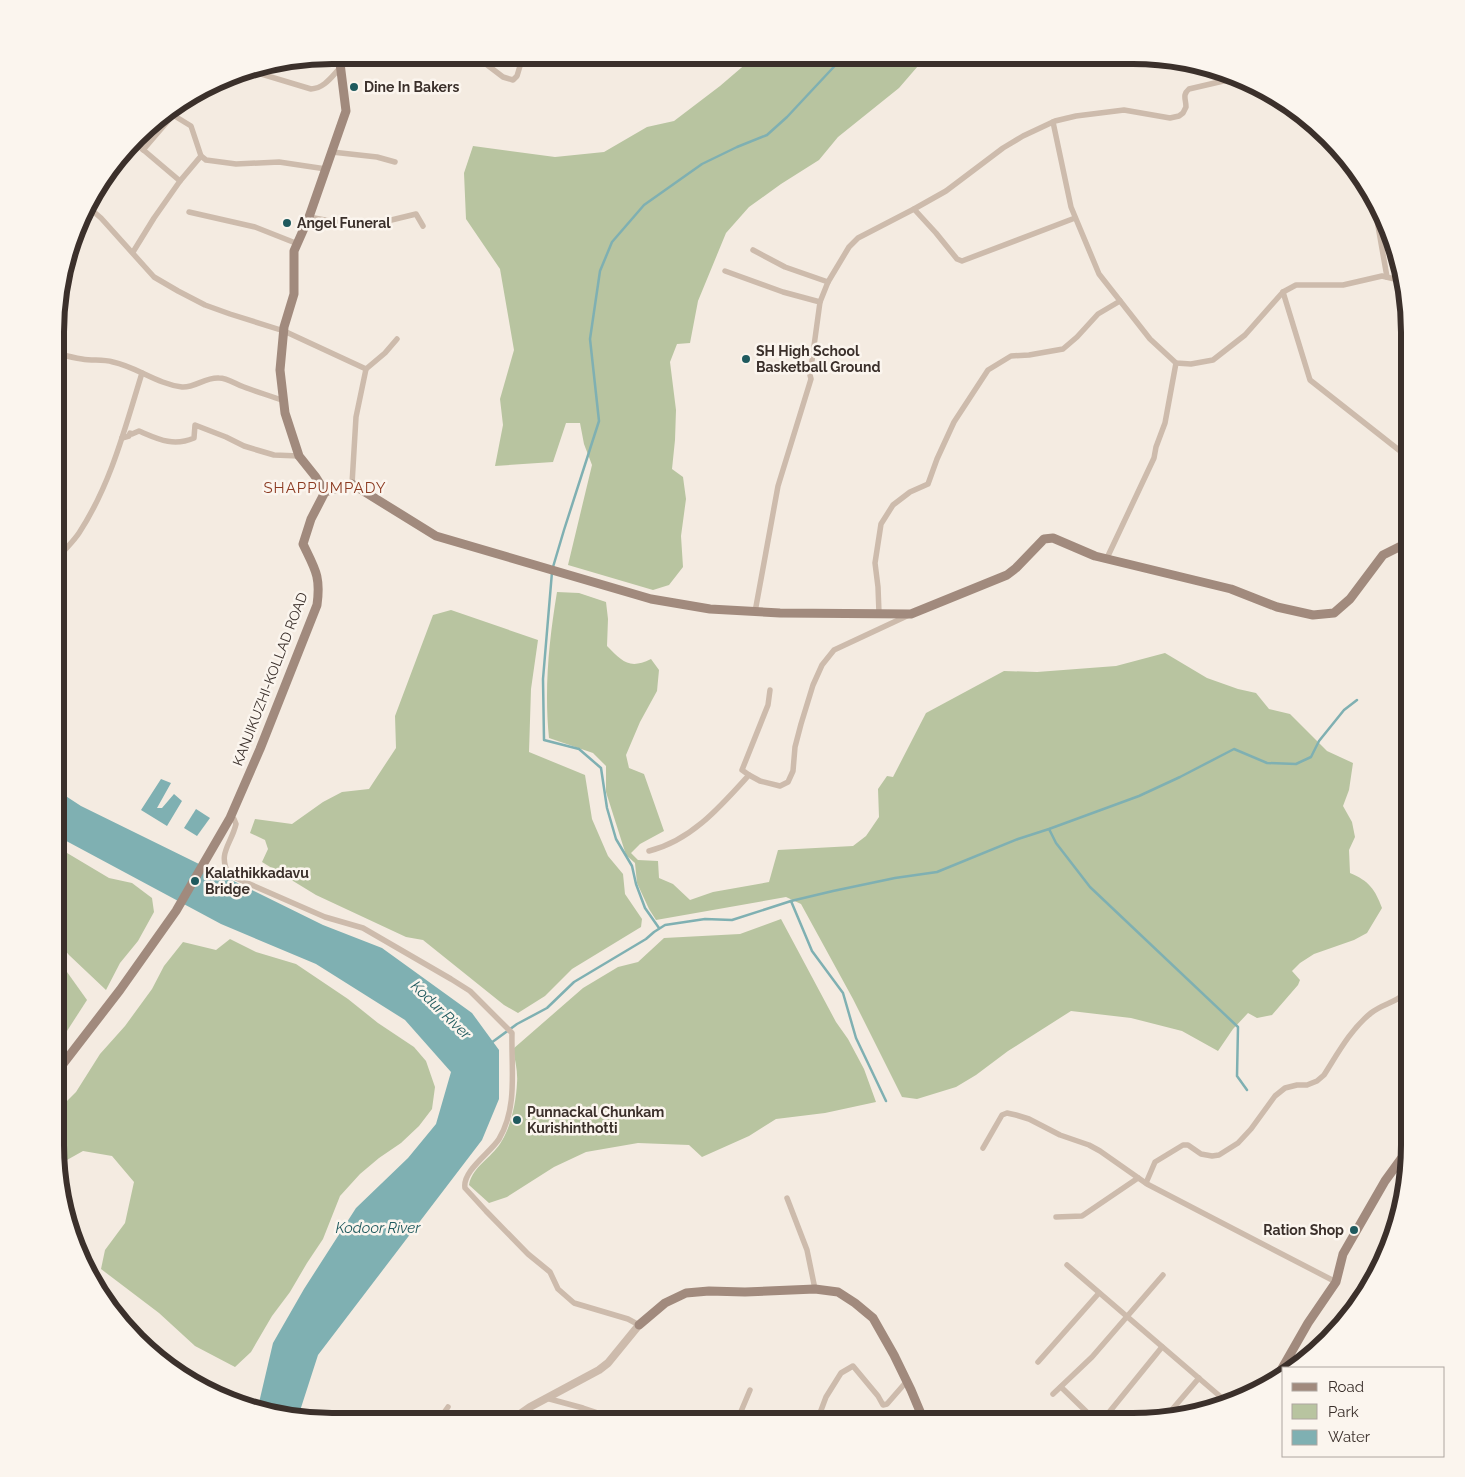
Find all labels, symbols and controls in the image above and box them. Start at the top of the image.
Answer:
place label: Dine In Bakers [364,79,459,95]
marker: Dine In Bakers [348,81,360,93]
place label: Angel Funeral [297,215,391,231]
marker: Angel Funeral [281,217,293,229]
place label: SH High School Basketball Ground [756,343,880,375]
marker: SH High School Basketball Ground [740,353,752,365]
district label: SHAPPUMPADY [263,479,387,497]
street label: KANJIKUZHI-KOLLAD ROAD [229,590,311,768]
place label: Kalathikkadavu Bridge [205,865,309,897]
marker: Kalathikkadavu Bridge [189,875,201,887]
water label: Kodur River [407,977,475,1044]
place label: Punnackal Chunkam Kurishinthotti [527,1104,664,1136]
marker: Punnackal Chunkam Kurishinthotti [511,1114,523,1126]
water label: Kodoor River [335,1219,421,1237]
place label: Ration Shop [1263,1222,1344,1238]
marker: Ration Shop [1348,1224,1360,1236]
legend [1282,1367,1445,1457]
text: Road [1328,1378,1364,1396]
text: Park [1328,1403,1359,1421]
text: Water [1328,1428,1371,1446]

